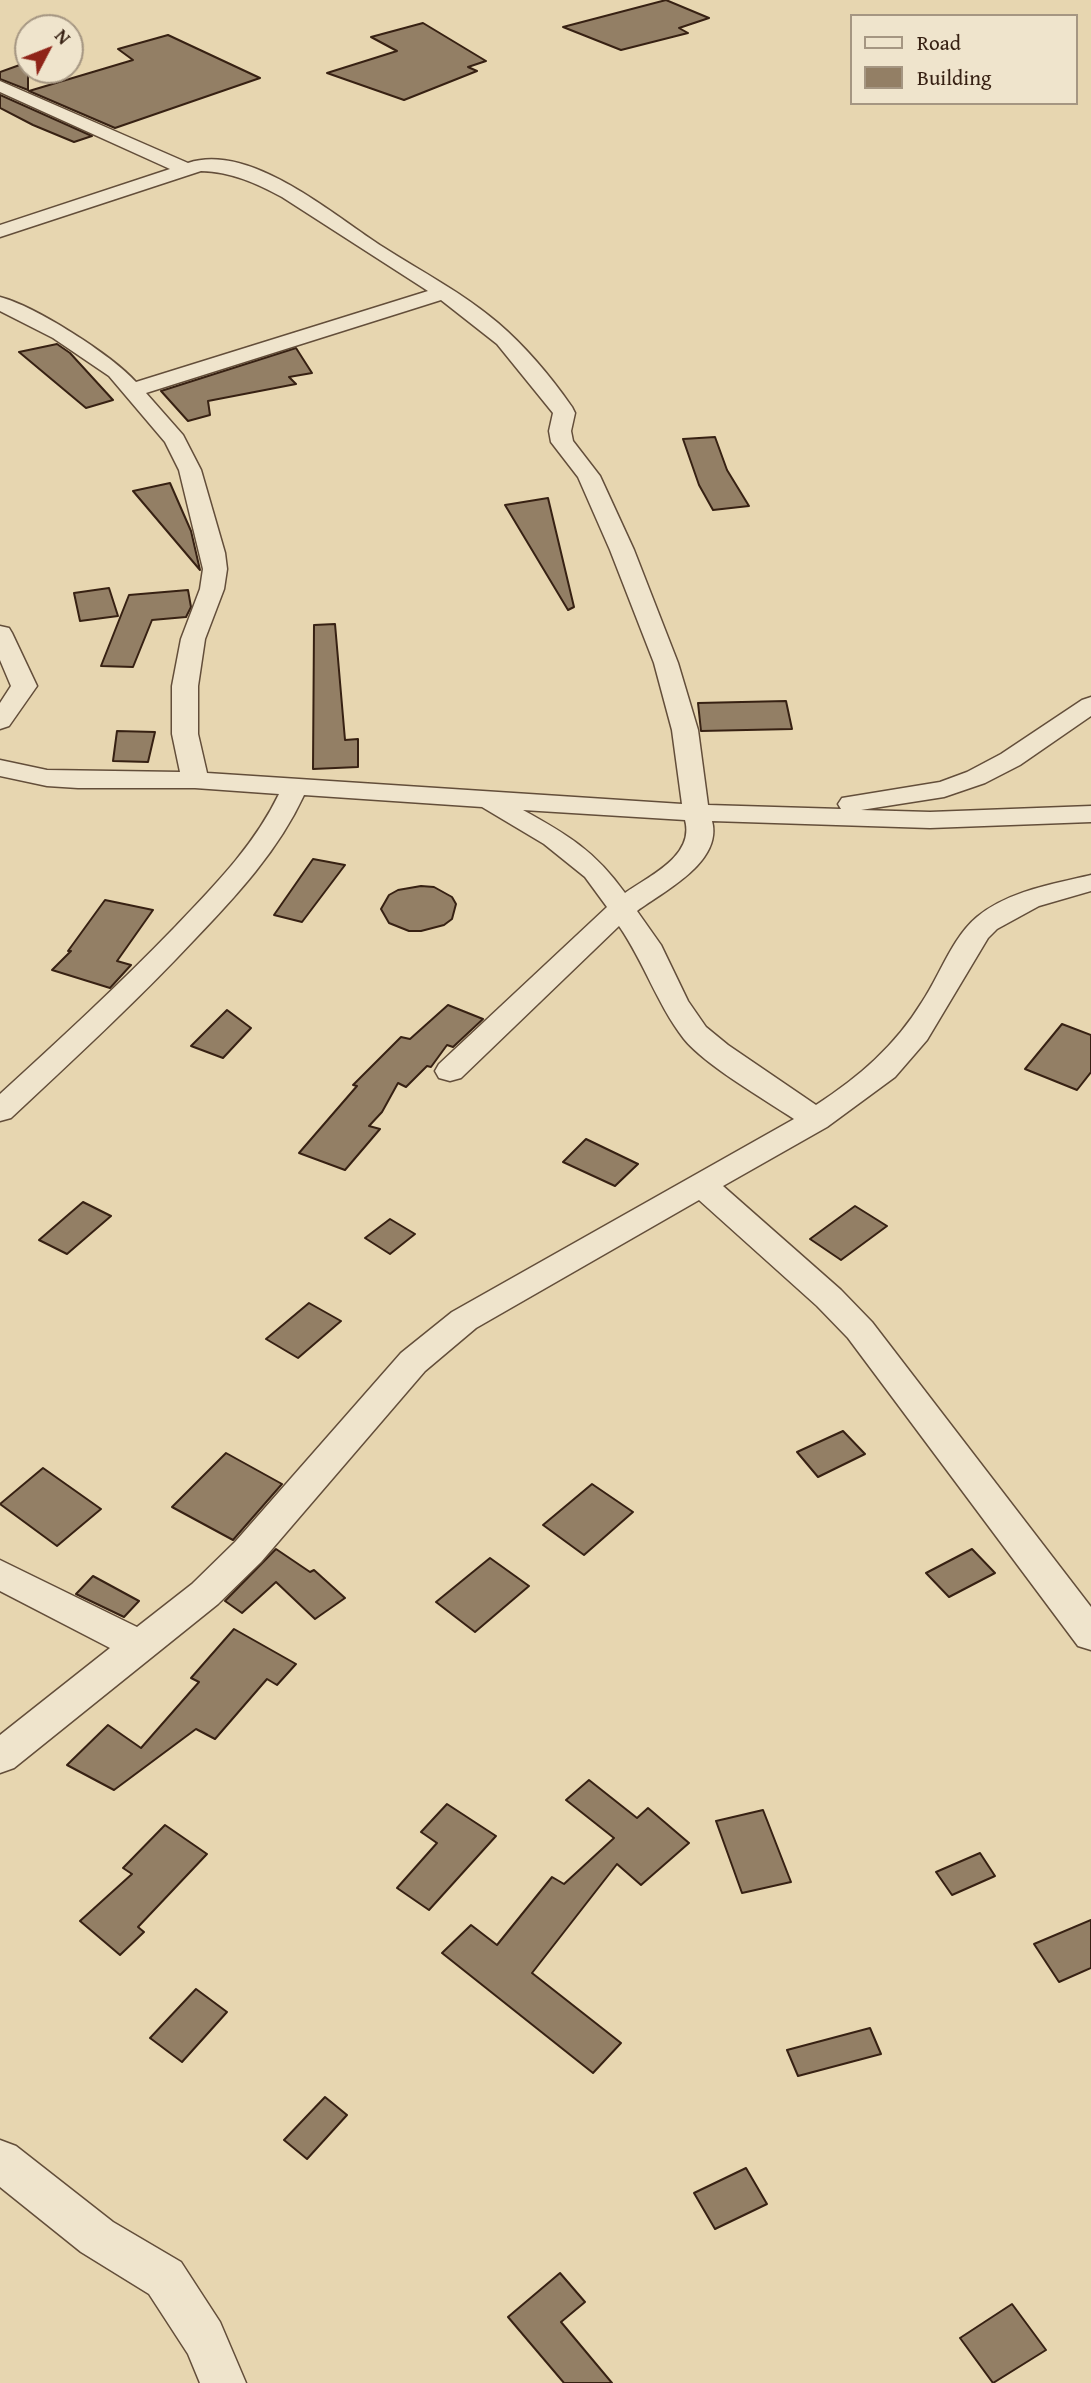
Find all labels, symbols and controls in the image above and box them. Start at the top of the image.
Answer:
north arrow [14,14,84,84]
legend [850,14,1077,105]
text: N [48,22,78,50]
text: Road [917,27,961,58]
text: Building [917,62,991,93]

